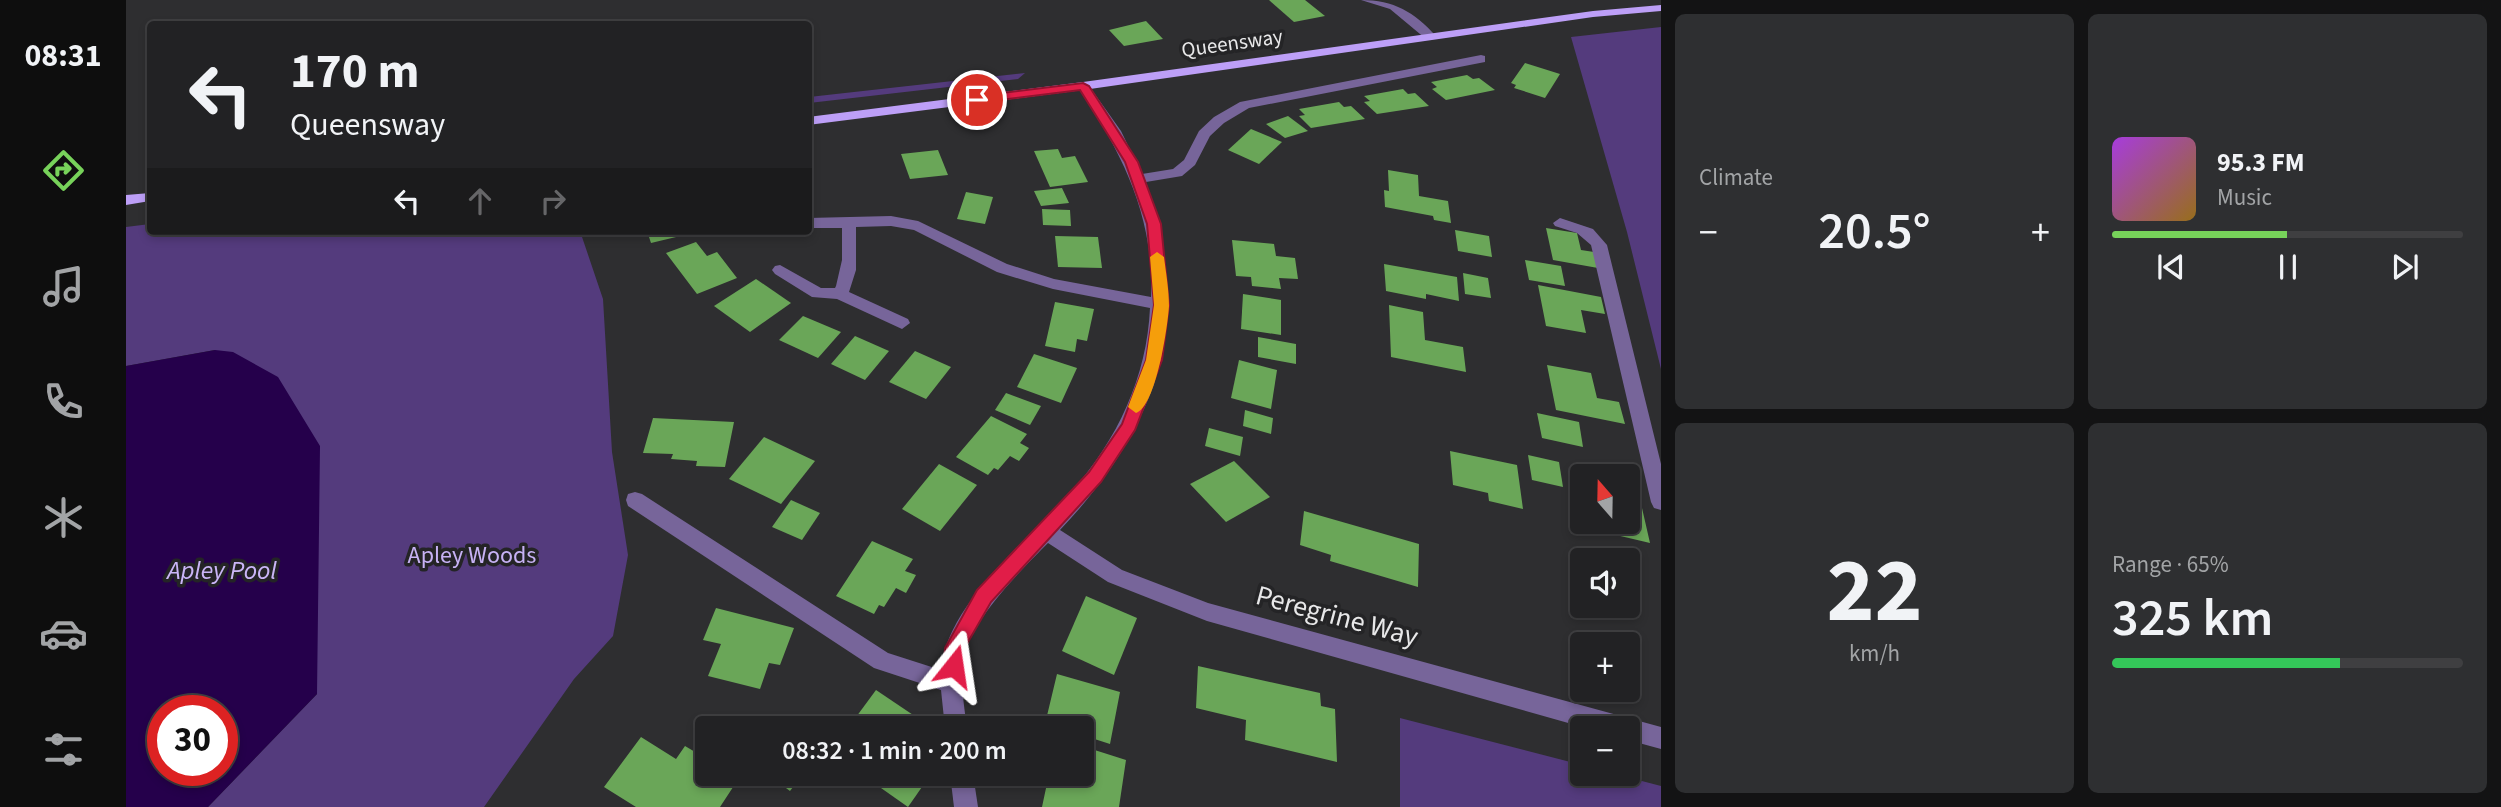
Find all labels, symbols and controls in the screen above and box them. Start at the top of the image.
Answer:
street label: Queensway [1180,21,1285,65]
text: 08:31 [24,33,102,79]
text: 170 m [290,37,419,107]
icon: left [175,49,266,140]
pin [947,70,1007,130]
icon: arrive [958,81,996,119]
text: Queensway [290,102,445,148]
text: 95.3 FM [2217,144,2305,181]
icon: directions [39,146,88,195]
text: Climate [1699,161,1773,194]
text: Music [2217,181,2272,214]
icon: left [388,182,426,220]
icon: ahead [461,182,499,220]
icon: right [534,182,572,220]
text: 20.5° [1818,195,1931,269]
text: − [1699,206,1718,260]
text: + [2031,206,2050,260]
icon: previous [2152,248,2190,286]
icon: pause [2269,248,2307,286]
icon: next [2386,248,2424,286]
icon: music [39,262,88,311]
icon: phone [39,377,88,426]
north arrow [1570,464,1640,534]
map controls [1570,464,1640,786]
icon: climate [39,493,88,542]
text: 22 [1826,527,1923,656]
park label: Apley Woods [408,538,536,573]
button: sound [1570,548,1640,618]
text: Range · 65% [2112,548,2229,581]
water label: Apley Pool [165,552,277,589]
street label: Peregrine Way [1251,575,1423,657]
text: 325 km [2112,582,2273,656]
icon: car [39,609,88,658]
position arrow [917,629,991,703]
button: + [1570,632,1640,702]
text: km/h [1849,637,1900,670]
speed limit sign: 30 [147,695,238,786]
button: − [1570,716,1640,786]
icon: filters [39,725,88,774]
text: 08:32 · 1 min · 200 m [782,732,1007,769]

